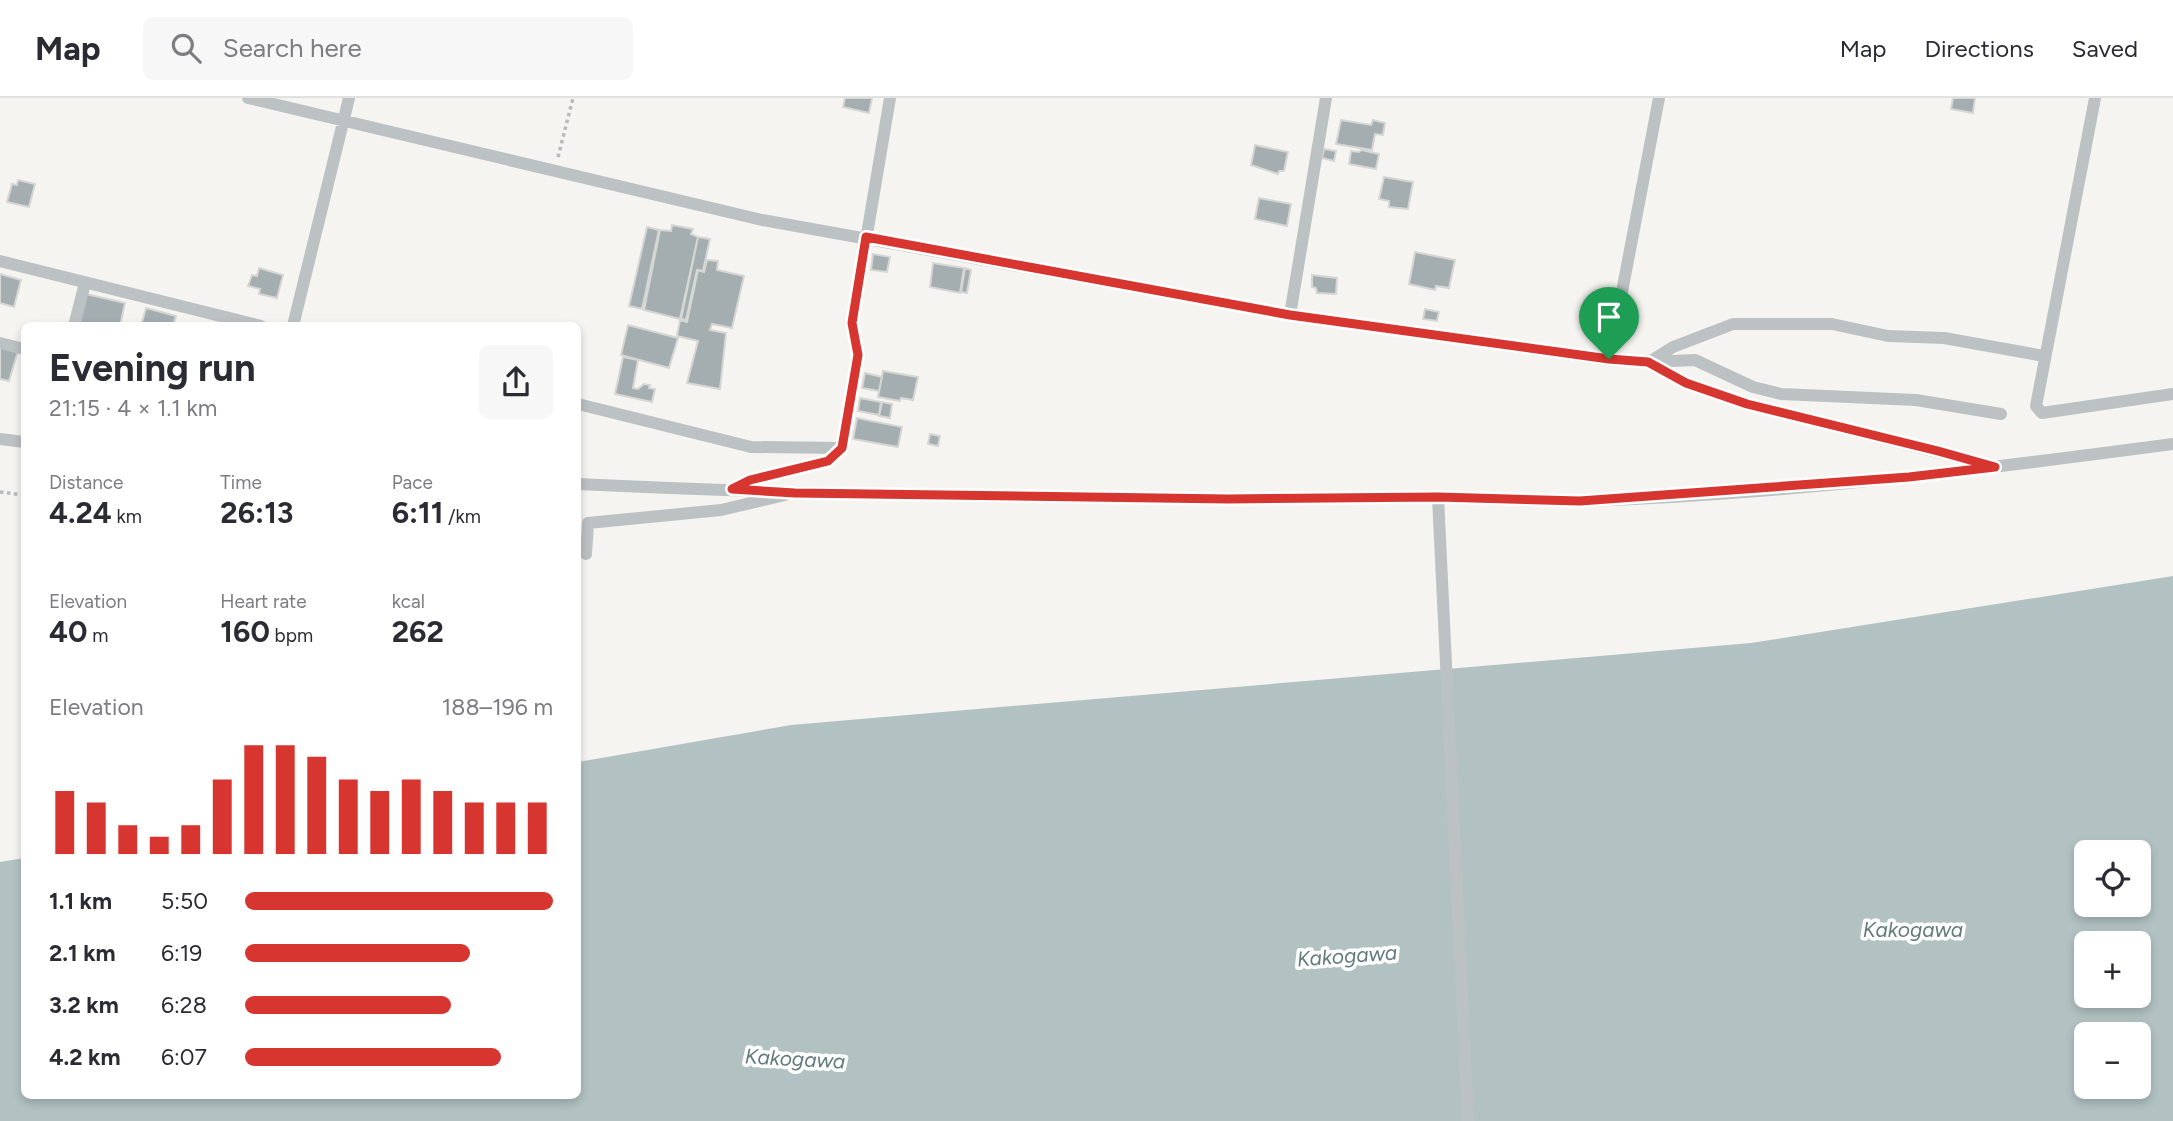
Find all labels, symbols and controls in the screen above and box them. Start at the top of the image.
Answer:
search box [143,17,633,80]
text: Map [35,29,101,68]
icon: search [167,29,205,67]
text: Search here [223,32,362,64]
text: Map [1840,34,1886,63]
text: Directions [1924,34,2034,63]
text: Saved [2072,34,2138,63]
pin [1579,287,1639,359]
icon: arrive [1590,298,1628,336]
text: Evening run [49,345,256,391]
button: share [479,345,553,419]
text: 21:15 · 4 × 1.1 km [49,394,217,422]
text: Distance [49,471,123,494]
text: Time [220,471,262,494]
text: Pace [392,471,433,494]
text: 4.24 [49,494,112,531]
text: 26:13 [220,494,293,531]
text: 6:11 [392,494,443,531]
text: km [112,505,142,528]
text: /km [443,505,481,528]
text: Elevation [49,590,127,613]
text: Heart rate [220,590,307,613]
text: kcal [392,590,425,613]
text: 40 [49,613,87,650]
text: 160 [220,613,270,650]
text: 262 [392,613,444,650]
text: m [87,624,108,647]
text: bpm [270,624,313,647]
text: Elevation [49,693,144,721]
text: 188–196 m [442,693,553,721]
map controls [2074,840,2151,1099]
button: locate [2074,840,2151,917]
text: 1.1 km [49,887,112,915]
text: 5:50 [161,887,208,915]
water label: Kakogawa [1863,917,1963,942]
button: + [2074,931,2151,1008]
text: 2.1 km [49,939,116,967]
text: 6:19 [161,939,202,967]
water label: Kakogawa [1296,940,1398,971]
text: 3.2 km [49,991,119,1019]
text: 6:28 [161,991,207,1019]
button: − [2074,1022,2151,1099]
text: 4.2 km [49,1043,120,1071]
text: 6:07 [161,1043,207,1071]
water label: Kakogawa [744,1043,846,1074]

